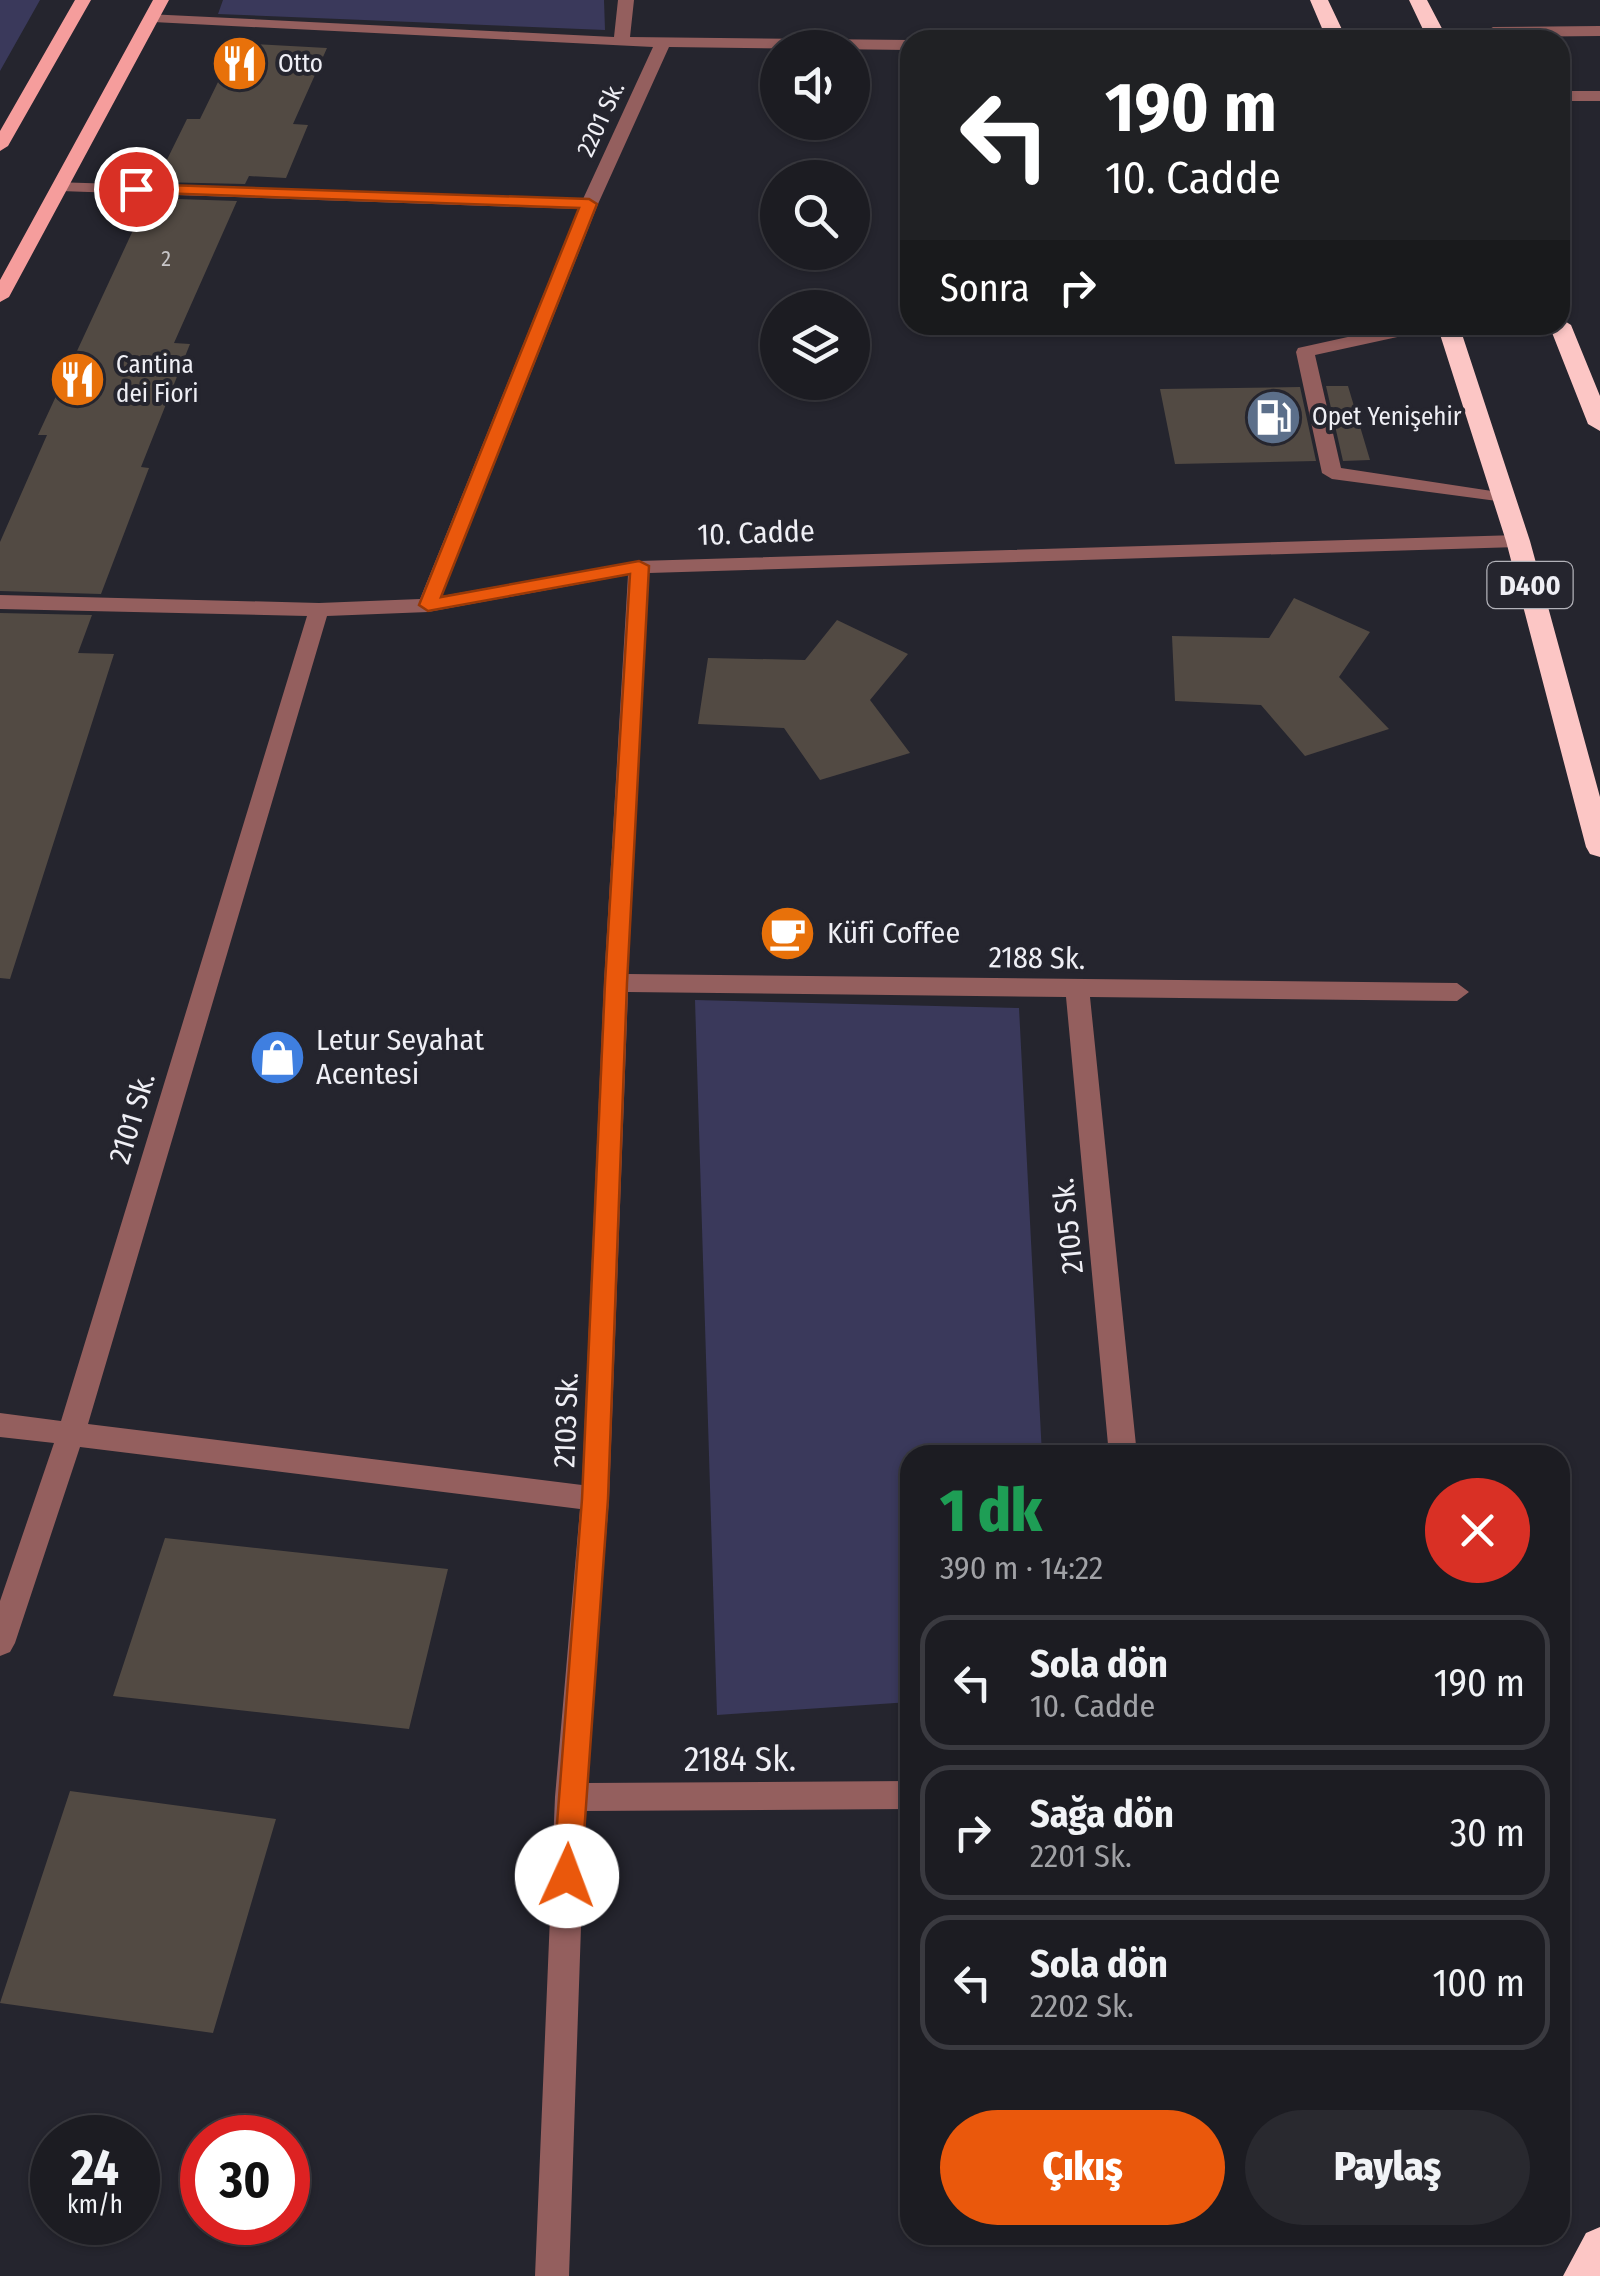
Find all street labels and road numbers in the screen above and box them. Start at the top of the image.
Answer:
street label: 2201 Sk. [571,77,631,161]
street label: 10. Cadde [697,513,815,553]
road number: D400 [1488,562,1572,608]
street label: 2188 Sk. [988,939,1086,977]
street label: 2101 Sk. [101,1068,163,1168]
street label: 2105 Sk. [1045,1176,1091,1276]
street label: 2103 Sk. [546,1372,586,1468]
street label: 2184 Sk. [684,1738,796,1780]

